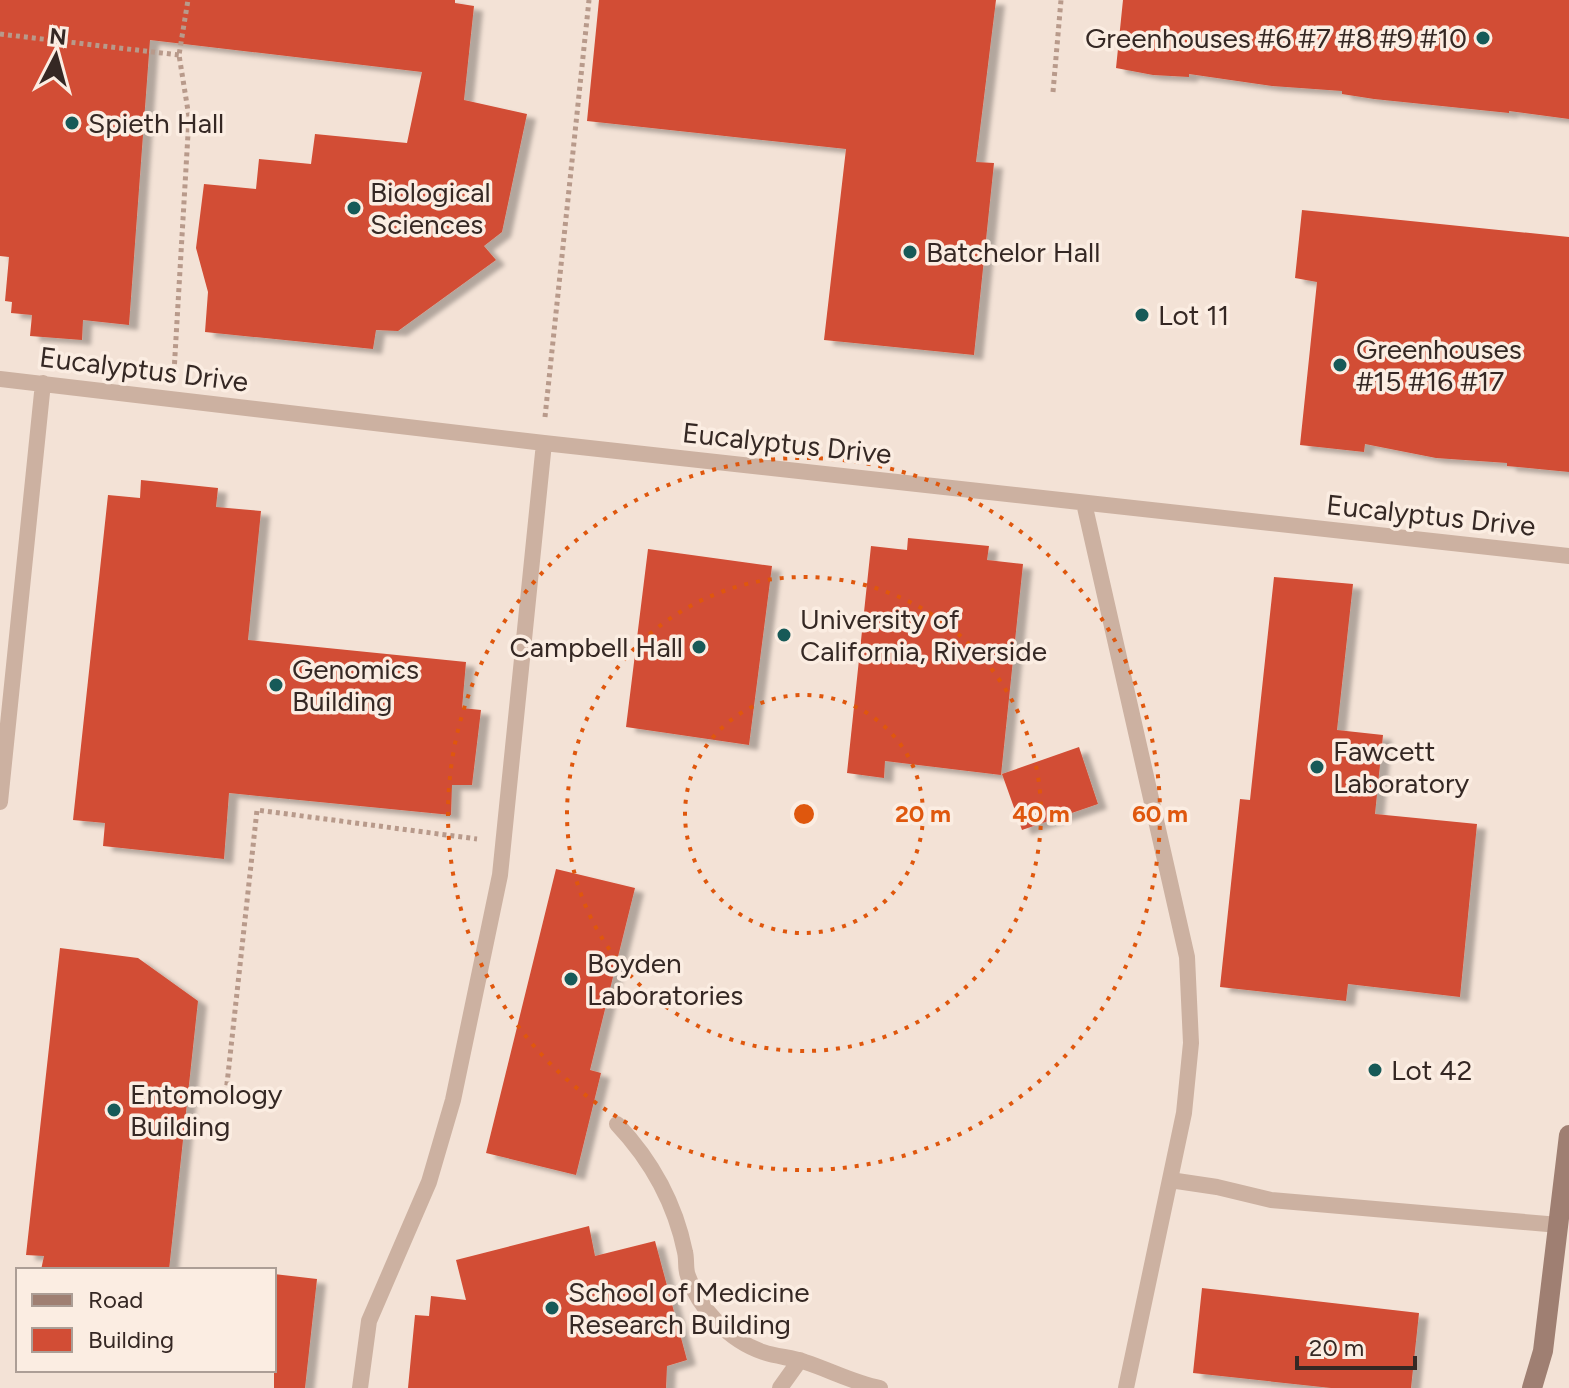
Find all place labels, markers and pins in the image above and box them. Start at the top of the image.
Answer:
place label: Greenhouses #6 #7 #8 #9 #10 [1085,21,1467,55]
marker: Greenhouses #6 #7 #8 #9 #10 [1474,29,1492,47]
place label: Spieth Hall [88,106,224,140]
marker: Spieth Hall [63,114,81,132]
place label: Biological Sciences [370,175,491,241]
marker: Biological Sciences [345,199,363,217]
place label: Batchelor Hall [926,235,1100,269]
marker: Batchelor Hall [901,243,919,261]
place label: Lot 11 [1158,298,1229,332]
marker: Lot 11 [1133,306,1151,324]
place label: Greenhouses #15 #16 #17 [1356,332,1522,398]
marker: Greenhouses #15 #16 #17 [1331,356,1349,374]
place label: University of California, Riverside [800,602,1047,668]
marker: University of California, Riverside [775,626,793,644]
place label: Campbell Hall [510,630,683,664]
marker: Campbell Hall [690,638,708,656]
place label: Genomics Building [292,652,419,718]
marker: Genomics Building [267,676,285,694]
place label: Fawcett Laboratory [1333,734,1469,800]
marker: Fawcett Laboratory [1308,758,1326,776]
centre of rings [790,800,818,828]
place label: Boyden Laboratories [587,946,743,1012]
marker: Boyden Laboratories [562,970,580,988]
place label: Lot 42 [1391,1053,1472,1087]
marker: Lot 42 [1366,1061,1384,1079]
place label: Entomology Building [130,1077,283,1143]
marker: Entomology Building [105,1101,123,1119]
place label: School of Medicine Research Building [568,1275,809,1341]
marker: School of Medicine Research Building [543,1299,561,1317]

